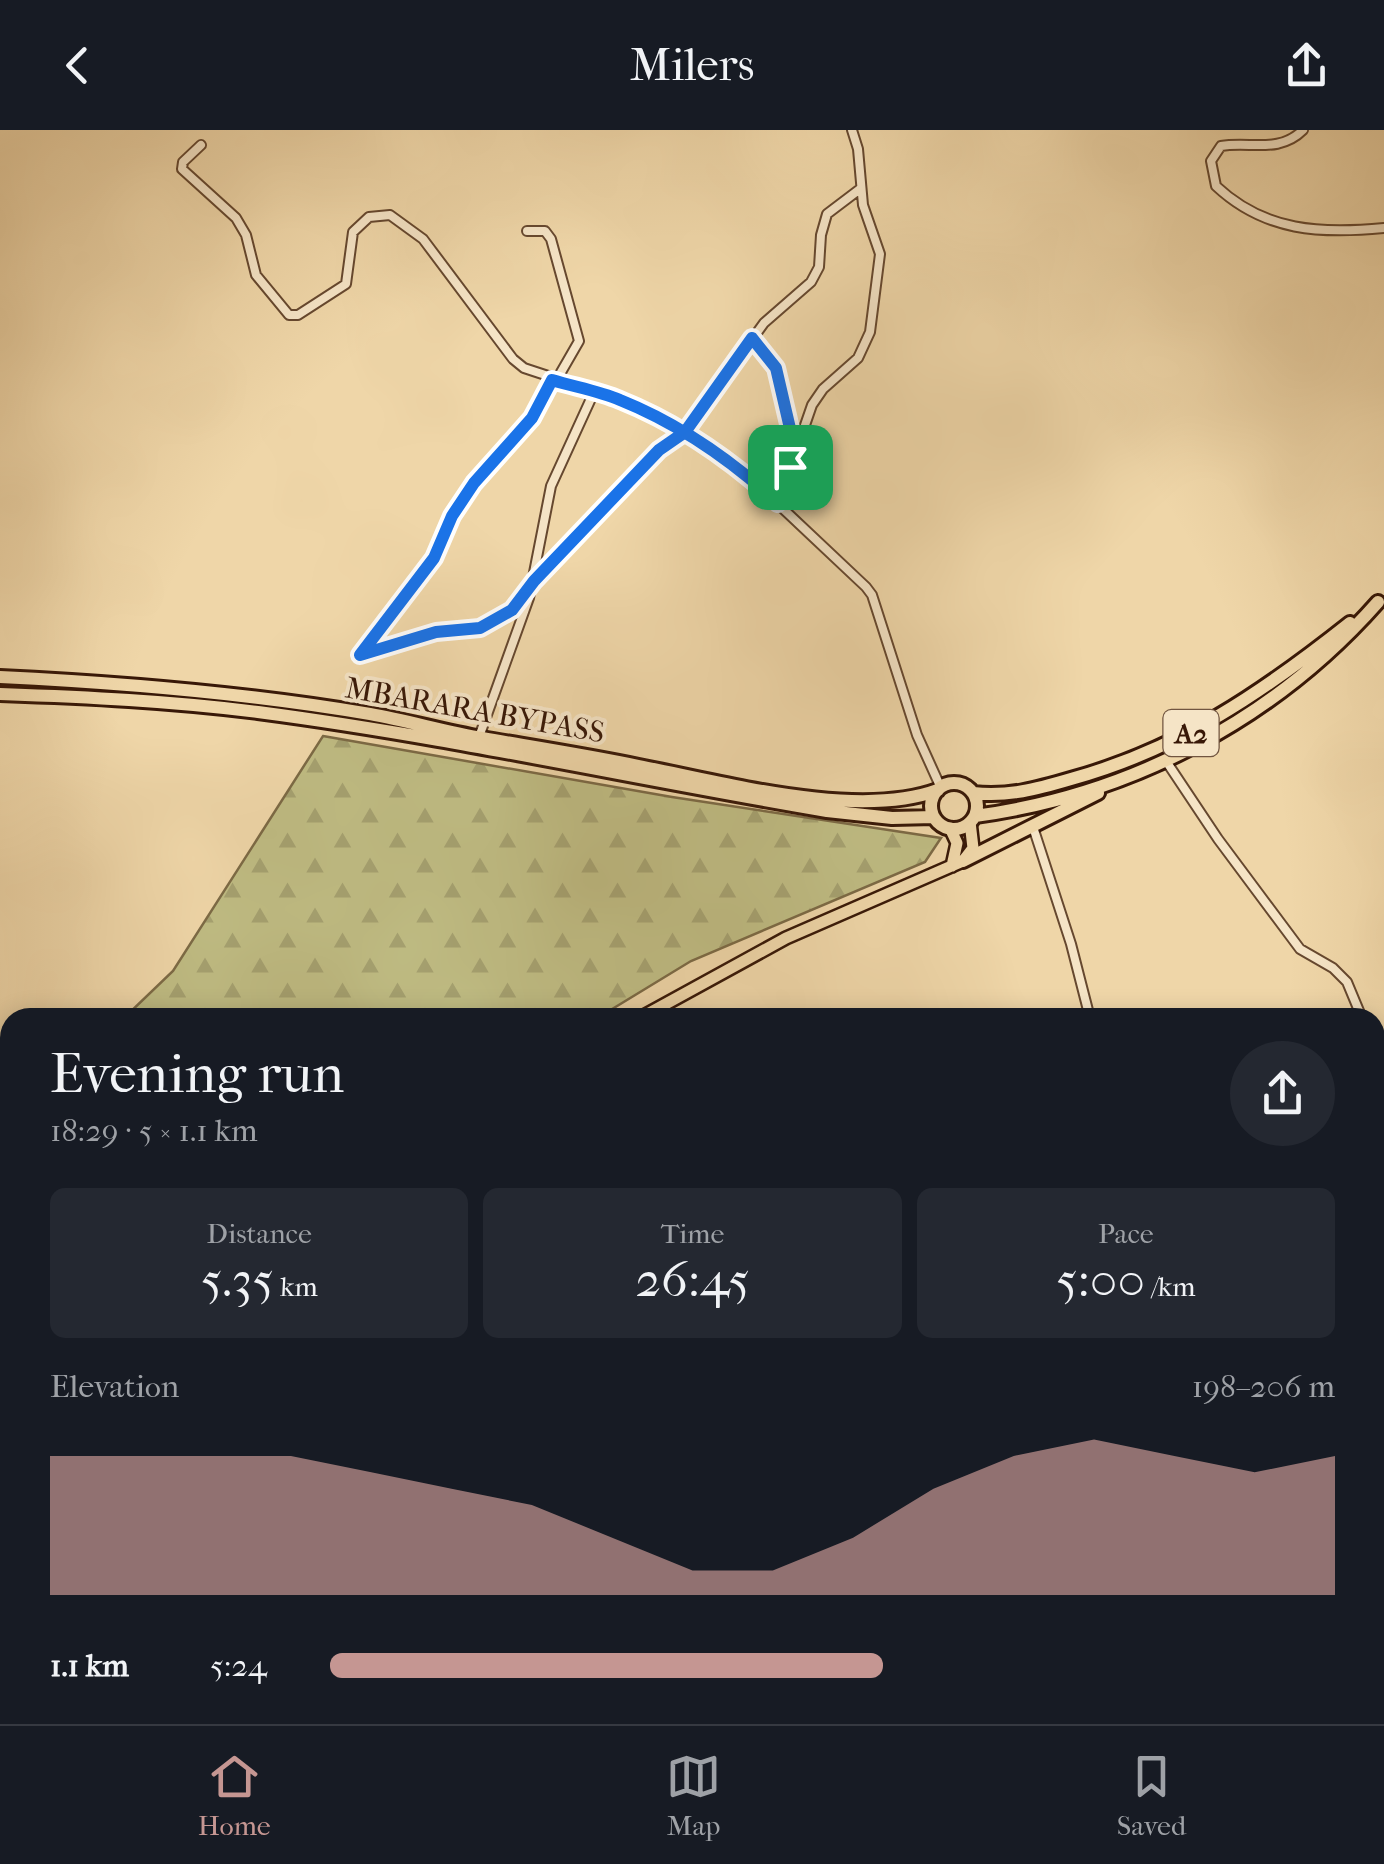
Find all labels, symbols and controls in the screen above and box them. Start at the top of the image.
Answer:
icon: back [50,38,105,93]
icon: share [1279,38,1334,93]
text: Milers [630,39,754,92]
pin [748,425,833,510]
icon: arrive [763,440,818,495]
street label: MBARARA BYPASS [343,670,607,751]
road number: A2 [1164,710,1218,756]
button: share [1230,1041,1335,1146]
text: Evening run [50,1042,344,1106]
text: 18:29 · 5 × 1.1 km [50,1112,258,1149]
text: Distance [207,1217,312,1250]
text: Time [661,1217,724,1250]
text: Pace [1098,1217,1154,1250]
text: 5.35 [201,1250,274,1309]
text: 26:45 [635,1250,750,1309]
text: 5:00 [1056,1250,1145,1309]
text: km [274,1270,318,1303]
text: /km [1145,1270,1196,1303]
text: Elevation [50,1368,179,1405]
text: 198–206 m [1192,1368,1335,1405]
text: 1.1 km [50,1647,129,1684]
text: 5:24 [210,1647,267,1684]
tab: Home [198,1749,271,1842]
tab: Map [666,1749,721,1842]
tab: Saved [1117,1749,1186,1842]

